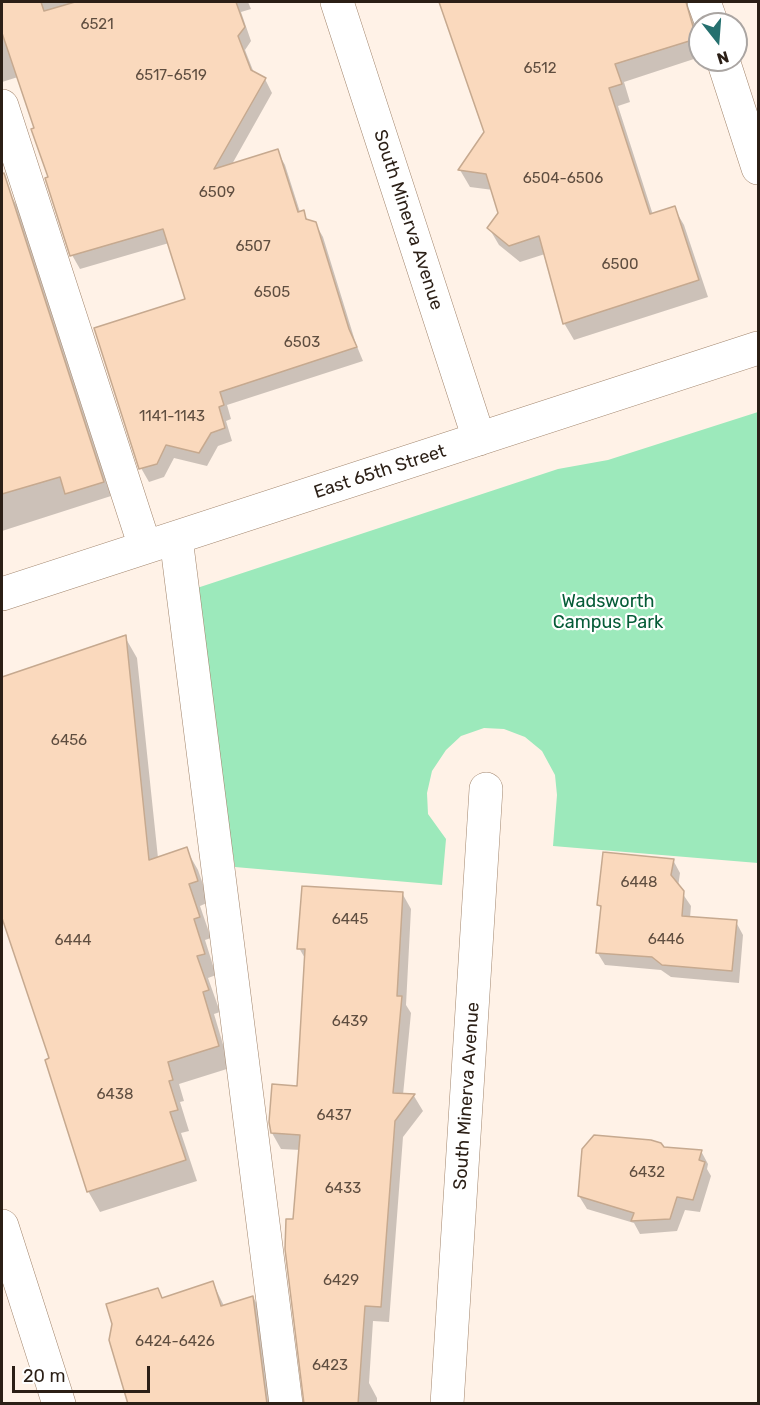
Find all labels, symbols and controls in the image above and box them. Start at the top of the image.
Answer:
north arrow [688,12,748,72]
house number: 6521 [80,16,114,34]
text: N [715,47,731,69]
house number: 6512 [524,60,556,78]
house number: 6517-6519 [135,67,207,85]
street label: South Minerva Avenue [369,127,447,313]
house number: 6504-6506 [523,170,603,188]
house number: 6509 [199,184,235,202]
house number: 6507 [235,238,271,256]
house number: 6500 [601,256,639,274]
house number: 6505 [254,284,290,302]
house number: 6503 [284,334,320,352]
house number: 1141-1143 [139,408,205,426]
street label: East 65th Street [311,440,449,504]
park label: Wadsworth Campus Park [553,591,663,634]
house number: 6456 [51,732,87,750]
house number: 6448 [620,874,658,892]
house number: 6445 [332,911,368,929]
house number: 6446 [648,931,684,949]
house number: 6444 [55,932,91,950]
street label: South Minerva Avenue [450,1001,484,1191]
house number: 6439 [332,1013,368,1031]
house number: 6438 [97,1086,133,1104]
house number: 6437 [316,1107,352,1125]
house number: 6432 [629,1164,665,1182]
house number: 6433 [325,1180,361,1198]
house number: 6429 [323,1272,359,1290]
house number: 6424-6426 [135,1333,215,1351]
scale bar [15,1354,153,1392]
house number: 6423 [312,1357,348,1375]
text: 20 m [23,1365,65,1387]

